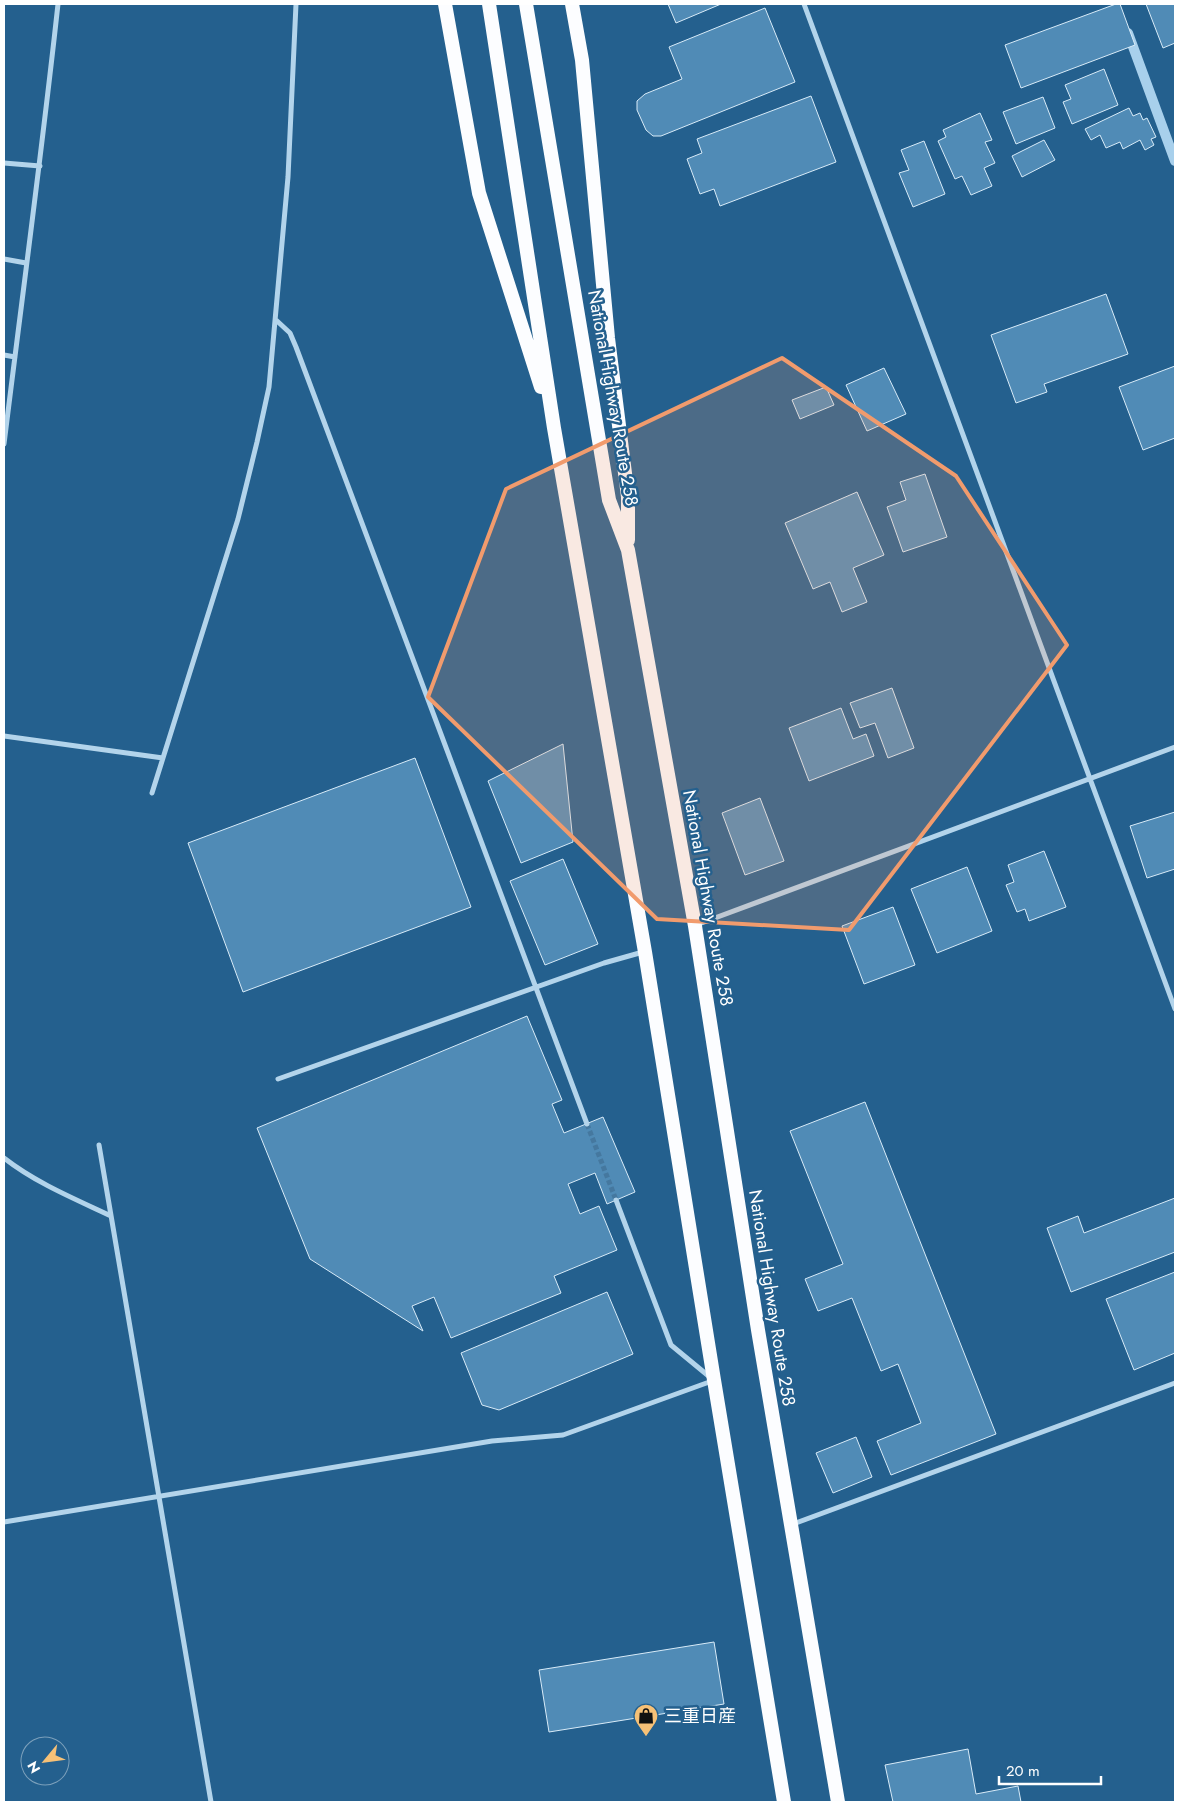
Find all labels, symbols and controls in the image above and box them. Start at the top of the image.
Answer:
street label: National Highway Route 258 [581,288,645,508]
street label: National Highway Route 258 [676,788,740,1008]
street label: National Highway Route 258 [742,1188,802,1408]
shop icon: 三重日産 [633,1703,659,1737]
place label: 三重日産 [664,1703,736,1729]
north arrow [20,1736,70,1786]
scale bar [999,1754,1102,1786]
text: N [22,1758,45,1777]
text: 20 m [1006,1760,1040,1782]

